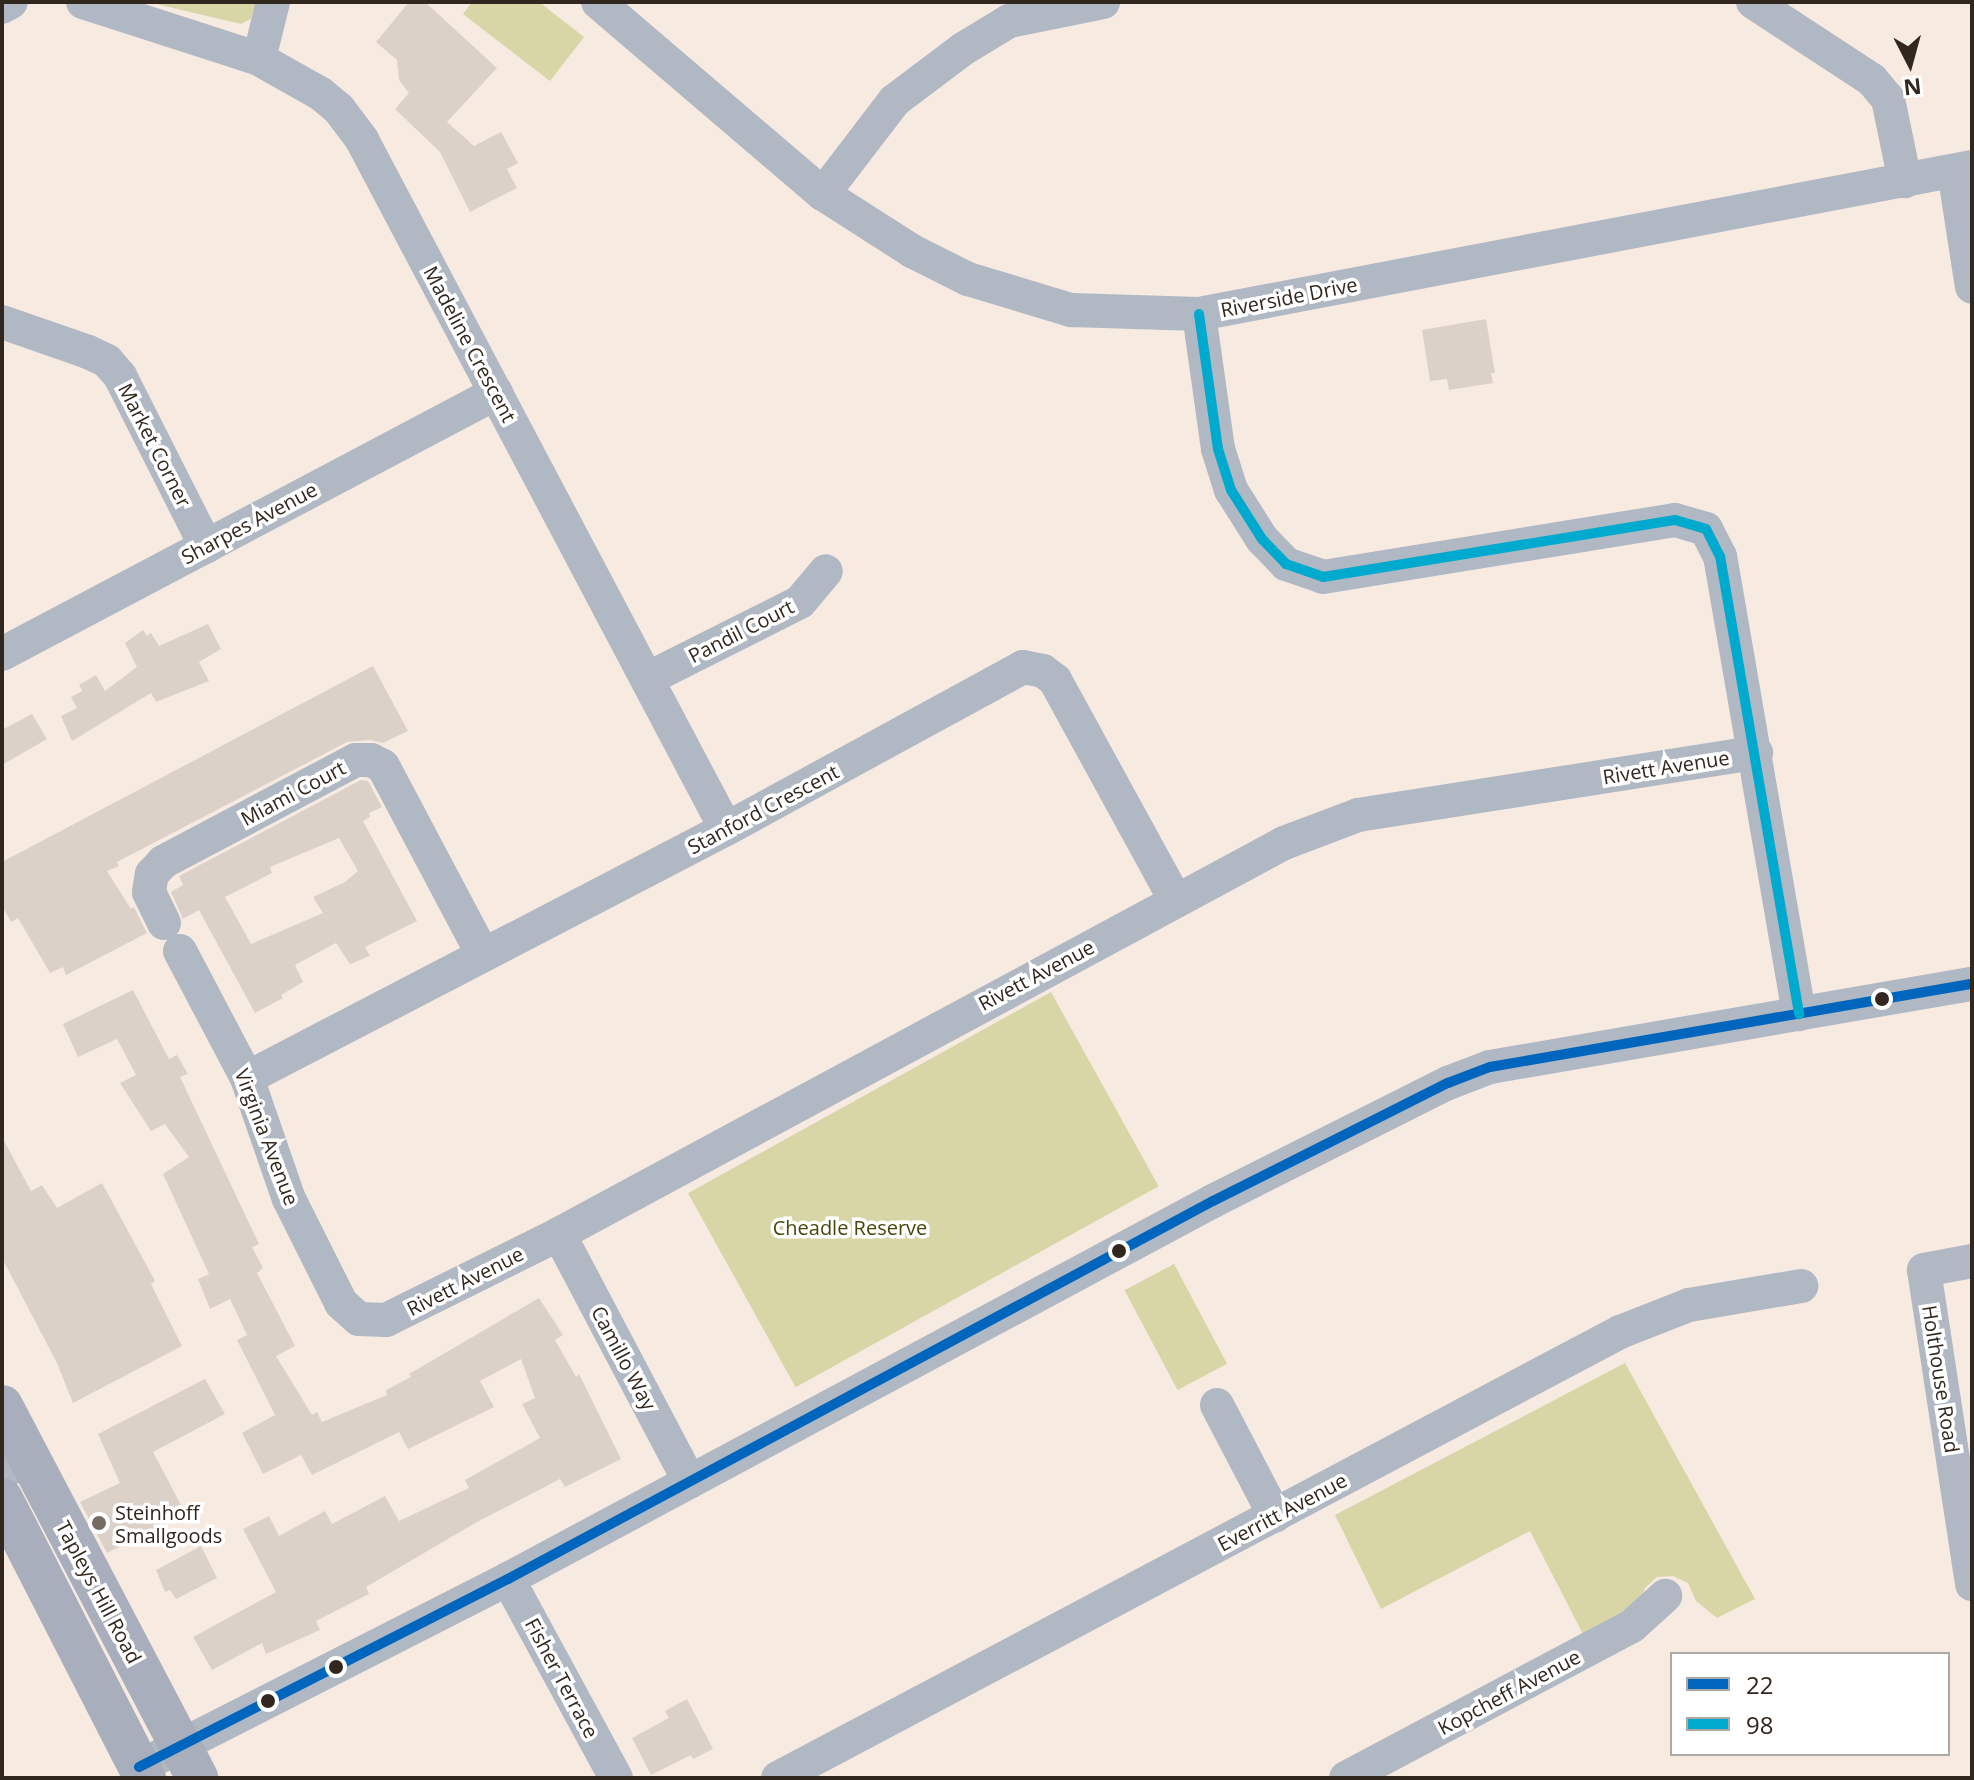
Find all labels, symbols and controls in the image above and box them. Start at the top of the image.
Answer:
north arrow [1870,24,1950,104]
text: N [1902,72,1923,104]
street label: Madeline Crescent [419,262,521,426]
street label: Riverside Drive [1218,272,1360,322]
street label: Market Corner [113,379,197,511]
street label: Sharpes Avenue [177,477,321,569]
street label: Pandil Court [684,594,798,668]
street label: Rivett Avenue [1601,745,1731,789]
street label: Miami Court [237,755,349,831]
street label: Stanford Crescent [683,759,843,859]
street label: Rivett Avenue [974,934,1098,1016]
unlabelled marker [1874,991,1890,1007]
street label: Virginia Avenue [230,1065,304,1209]
park label: Cheadle Reserve [773,1215,927,1239]
street label: Rivett Avenue [403,1241,527,1321]
unlabelled marker [1111,1243,1127,1259]
street label: Camillo Way [587,1302,661,1414]
street label: Holthouse Road [1917,1303,1965,1455]
street label: Everritt Avenue [1213,1468,1351,1556]
place label: Steinhoff Smallgoods [115,1500,222,1547]
marker: Steinhoff Smallgoods [90,1514,108,1532]
street label: Tapleys Hill Road [51,1517,147,1667]
street label: Fisher Terrace [520,1614,604,1742]
street label: Kopcheff Avenue [1434,1644,1584,1740]
legend [1670,1652,1950,1756]
unlabelled marker [328,1659,344,1675]
text: 22 [1746,1668,1773,1701]
unlabelled marker [260,1693,276,1709]
text: 98 [1746,1708,1773,1741]

